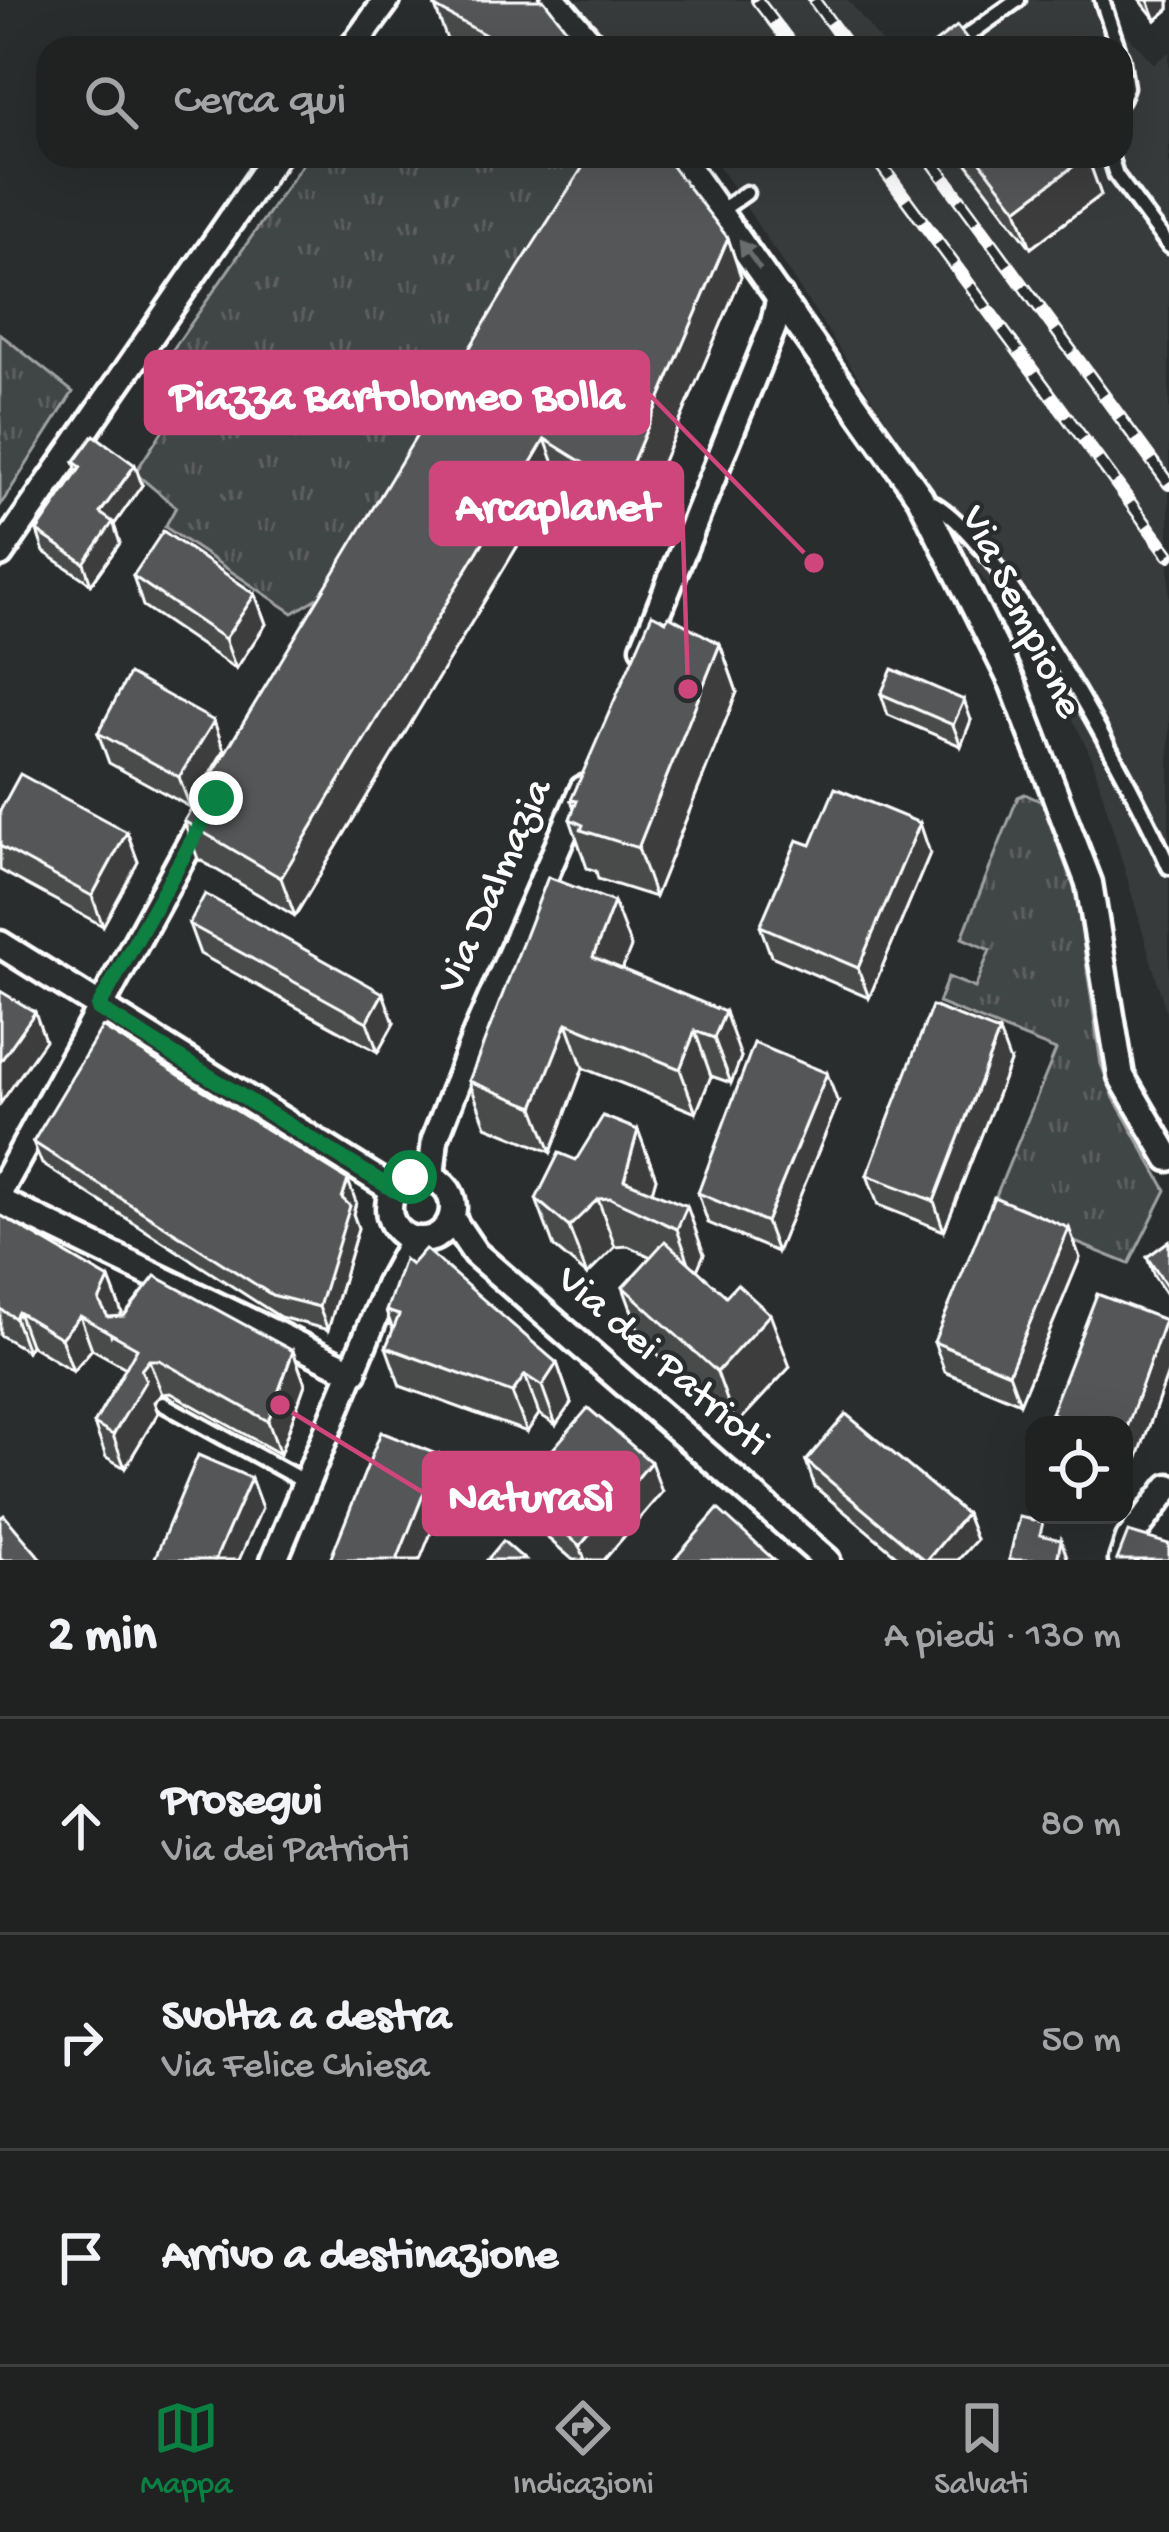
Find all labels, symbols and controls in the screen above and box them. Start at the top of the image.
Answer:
search box [36,36,1133,168]
icon: search [78,69,144,135]
text: Cerca qui [174,76,346,129]
one-way arrow [739,239,762,271]
callout: Piazza Bartolomeo Bolla [146,352,648,433]
text: Piazza Bartolomeo Bolla [168,373,626,426]
callout: Arcaplanet [431,463,682,544]
text: Arcaplanet [455,484,663,537]
street label: Via Sempione [946,498,1092,728]
route end [189,771,243,825]
street label: Via Dalmazia [427,771,567,1003]
route start [383,1150,437,1204]
street label: Via dei Patrioti [544,1256,778,1469]
map controls [1025,1416,1133,1524]
button: locate [1025,1416,1133,1524]
callout: NaturaSì [424,1453,638,1534]
text: NaturaSì [448,1474,614,1527]
text: 2 min [48,1608,157,1668]
text: A piedi · 130 m [884,1615,1121,1661]
text: Prosegui [162,1776,322,1829]
icon: ahead [48,1793,114,1859]
text: 80 m [1041,1803,1121,1849]
text: Via dei Patrioti [162,1829,410,1875]
text: Svolta a destra [162,1992,451,2045]
icon: right [48,2009,114,2075]
text: 50 m [1041,2019,1121,2065]
text: Via Felice Chiesa [162,2045,429,2091]
icon: arrive [48,2225,114,2291]
text: Arrivo a destinazione [162,2231,558,2284]
tab: Mappa [140,2395,232,2505]
tab: Indicazioni [513,2395,654,2505]
tab: Salvati [934,2395,1029,2505]

